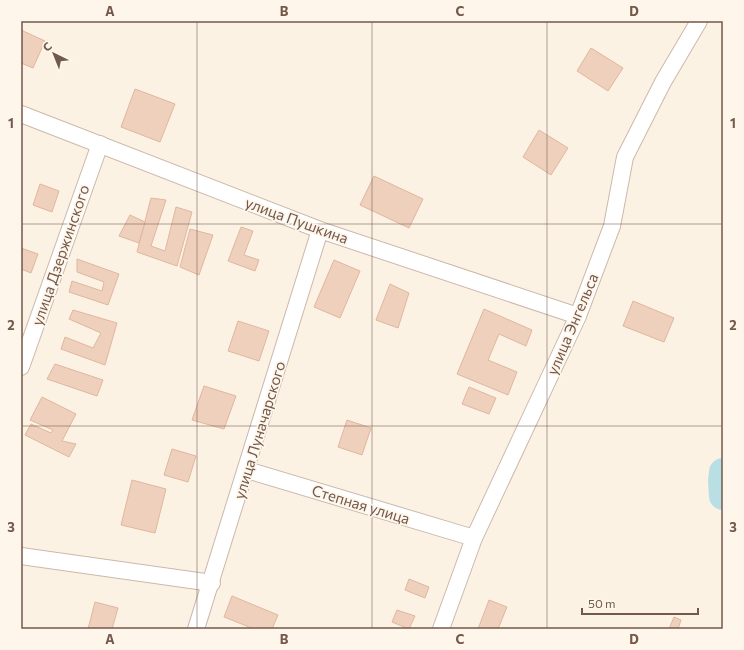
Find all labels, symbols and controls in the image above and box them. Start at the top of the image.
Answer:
text: A [105,3,115,19]
text: B [280,3,289,19]
text: C [456,3,465,19]
text: D [629,3,639,19]
north arrow [34,34,74,74]
text: С [40,39,54,54]
text: 1 [8,115,14,131]
text: 1 [730,115,736,131]
street label: улица Дзержинского [27,182,93,328]
street label: улица Пушкина [243,193,351,247]
street label: улица Энгельса [542,270,602,378]
text: 2 [7,317,15,333]
text: 2 [729,317,737,333]
street label: улица Луначарского [229,359,289,501]
street label: Степная улица [310,481,412,527]
text: 3 [7,519,15,535]
text: 3 [729,519,737,535]
scale bar [582,590,698,616]
text: 50 m [588,596,616,610]
text: A [105,631,115,647]
text: B [280,631,289,647]
text: C [456,631,465,647]
text: D [629,631,639,647]

